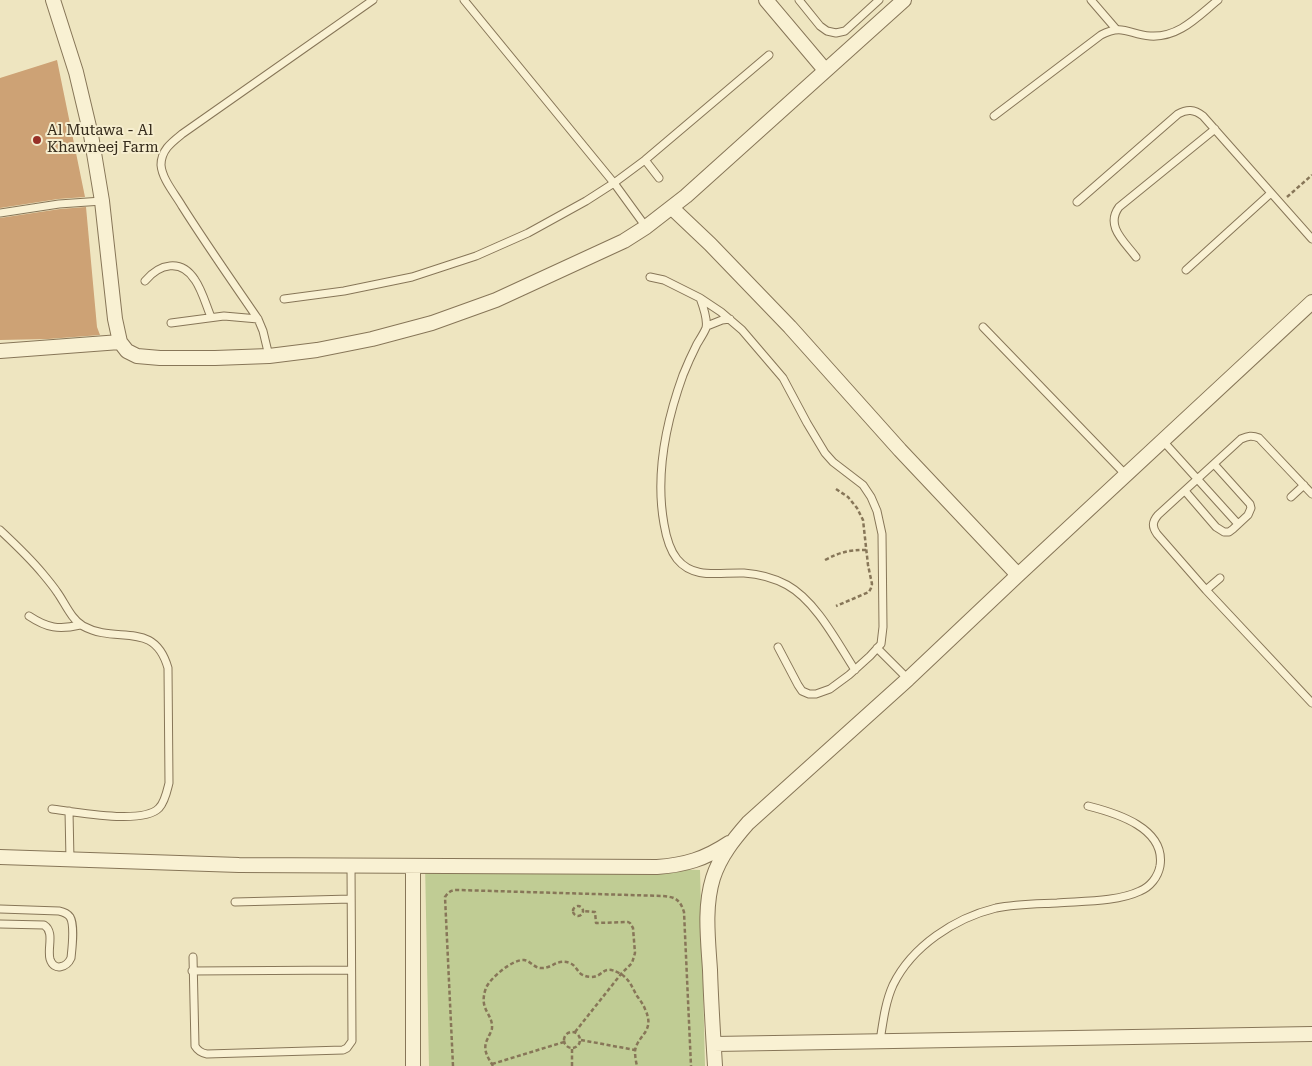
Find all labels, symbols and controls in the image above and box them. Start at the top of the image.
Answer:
place label: Al Mutawa - Al Khawneej Farm [47,122,159,157]
marker: Al Mutawa - Al Khawneej Farm [31,134,43,146]

